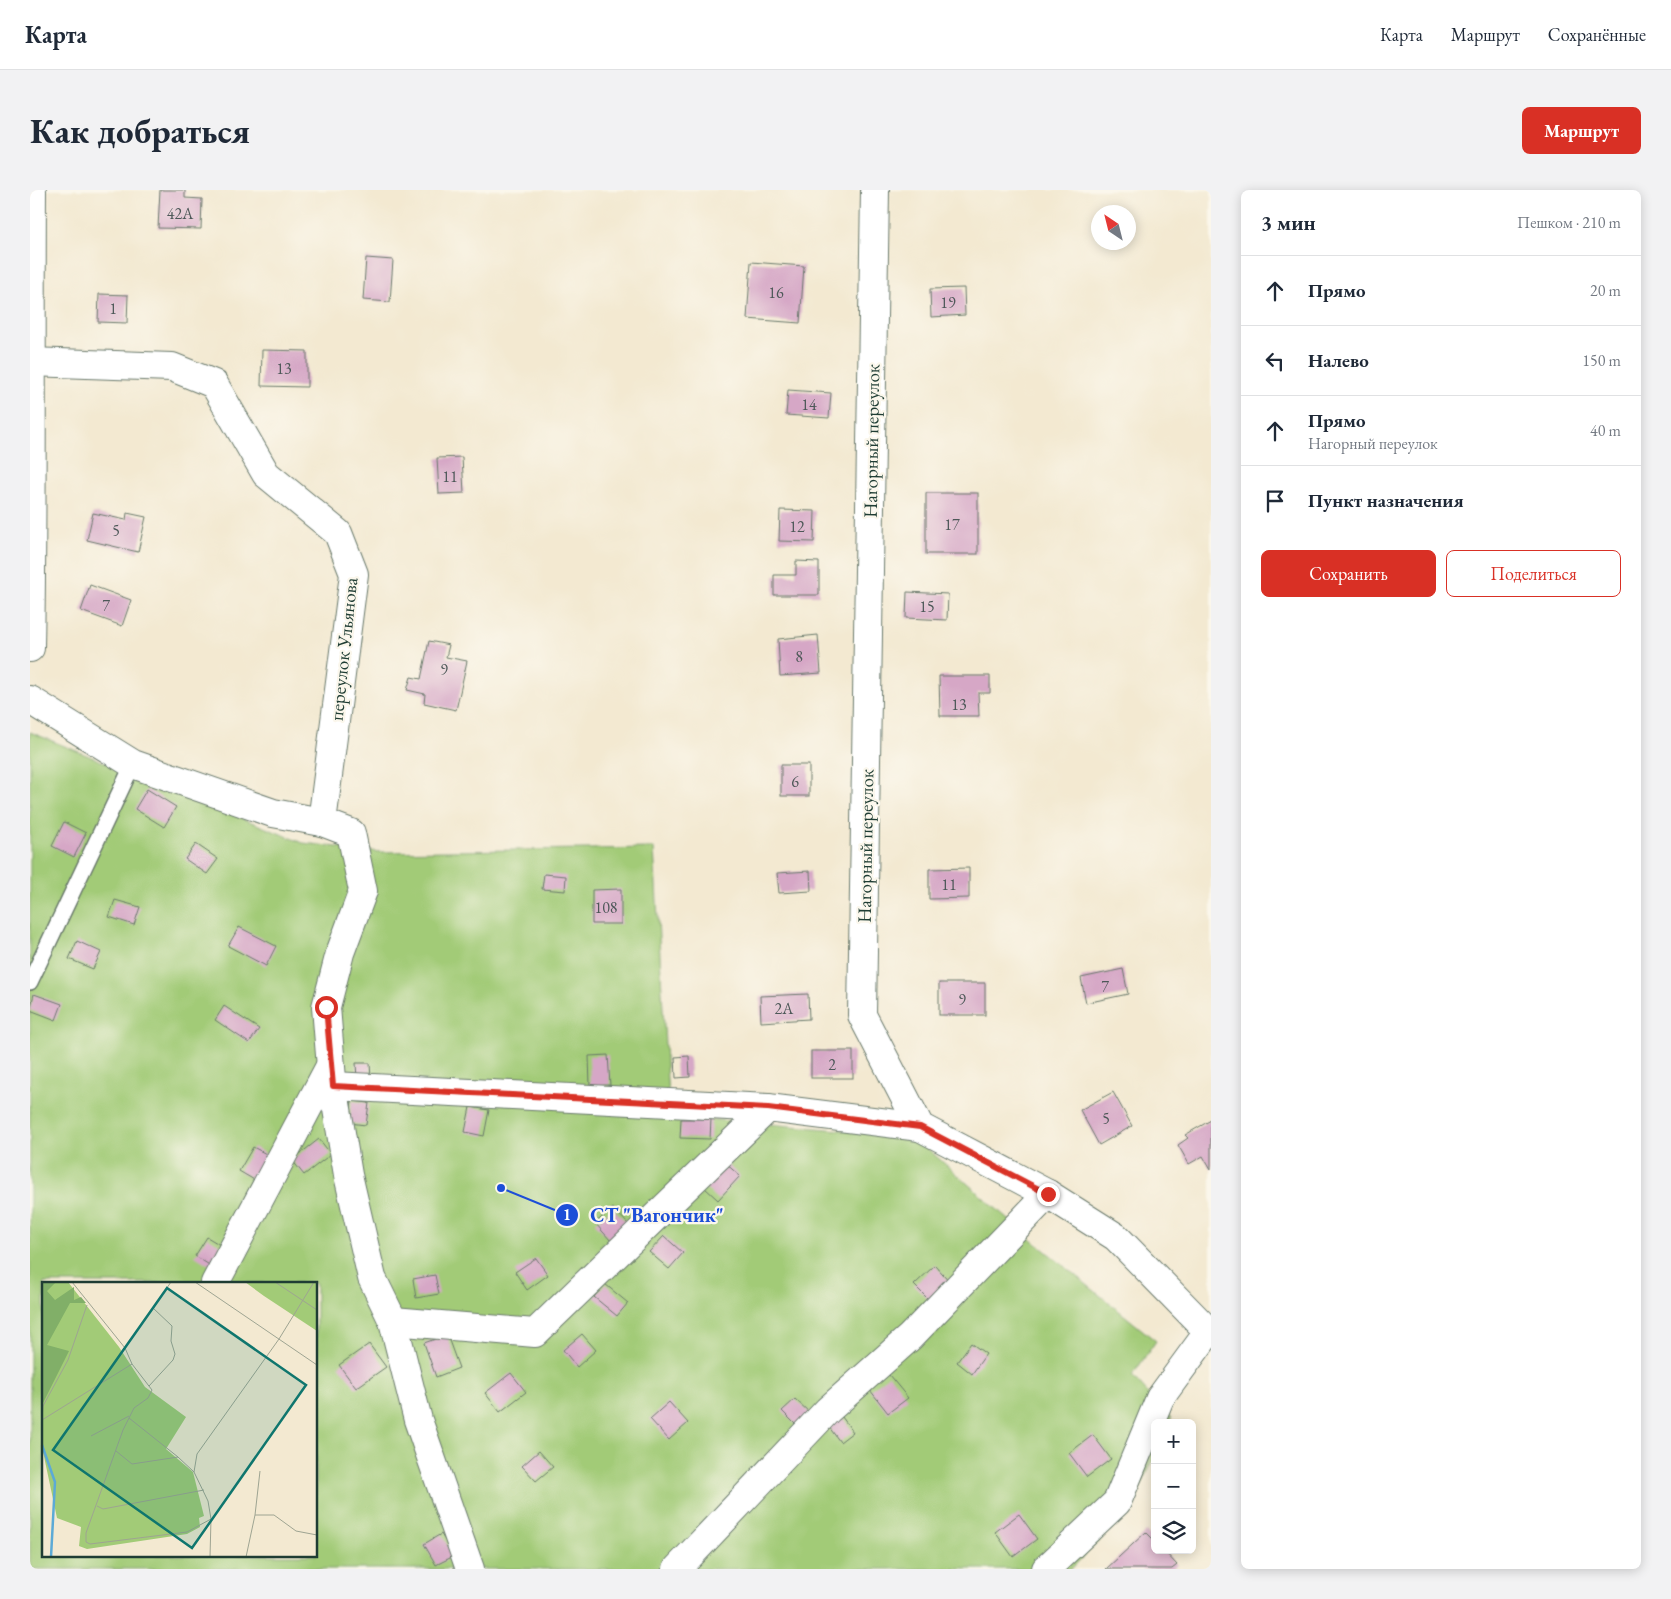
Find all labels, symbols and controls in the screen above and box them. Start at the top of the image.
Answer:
text: Карта [25,19,87,50]
text: Карта [1380,23,1423,46]
text: Маршрут [1451,23,1520,46]
text: Сохранённые [1548,23,1646,46]
button: Маршрут [1522,107,1641,154]
text: Как добраться [30,108,250,153]
house number: 42А [167,203,194,224]
north arrow [1091,205,1136,250]
text: 3 мин [1261,209,1316,236]
text: Пешком · 210 m [1517,212,1621,233]
icon: ahead [1261,277,1289,305]
text: Прямо [1308,278,1366,303]
text: 20 m [1590,280,1621,301]
house number: 16 [768,282,784,303]
house number: 19 [940,292,956,313]
house number: 1 [109,298,117,319]
icon: left [1261,347,1289,375]
text: Налево [1308,348,1369,373]
text: 150 m [1582,350,1621,371]
house number: 13 [276,358,292,379]
street label: Нагорный переулок [858,364,885,518]
house number: 14 [801,394,817,415]
text: Прямо [1308,408,1366,433]
icon: ahead [1261,417,1289,445]
text: 40 m [1590,420,1621,441]
text: Нагорный переулок [1308,433,1438,454]
house number: 11 [442,466,458,487]
icon: arrive [1261,487,1289,515]
text: Пункт назначения [1308,488,1464,513]
house number: 17 [944,514,960,535]
house number: 12 [789,516,805,537]
house number: 5 [112,520,120,541]
button: Сохранить [1261,550,1436,597]
button: Поделиться [1446,550,1621,597]
street label: переулок Ульянова [324,576,363,722]
house number: 7 [102,595,110,616]
house number: 15 [919,596,935,617]
house number: 8 [795,646,803,667]
house number: 9 [440,659,448,680]
house number: 13 [951,694,967,715]
street label: Нагорный переулок [852,769,879,923]
house number: 6 [791,771,799,792]
house number: 11 [941,874,957,895]
house number: 108 [594,897,618,918]
house number: 7 [1101,976,1109,997]
house number: 9 [958,989,966,1010]
route start [315,996,338,1019]
house number: 2А [775,998,794,1019]
house number: 2 [828,1054,836,1075]
house number: 5 [1102,1108,1110,1129]
route end [1037,1183,1060,1206]
callout: СТ "Вагончик" [555,1197,733,1232]
text: СТ "Вагончик" [590,1202,724,1228]
text: 1 [563,1205,571,1224]
inset map [42,1282,318,1556]
map controls [1151,1419,1196,1554]
button: + [1151,1419,1196,1464]
button: − [1151,1464,1196,1509]
button: layers [1151,1509,1196,1554]

